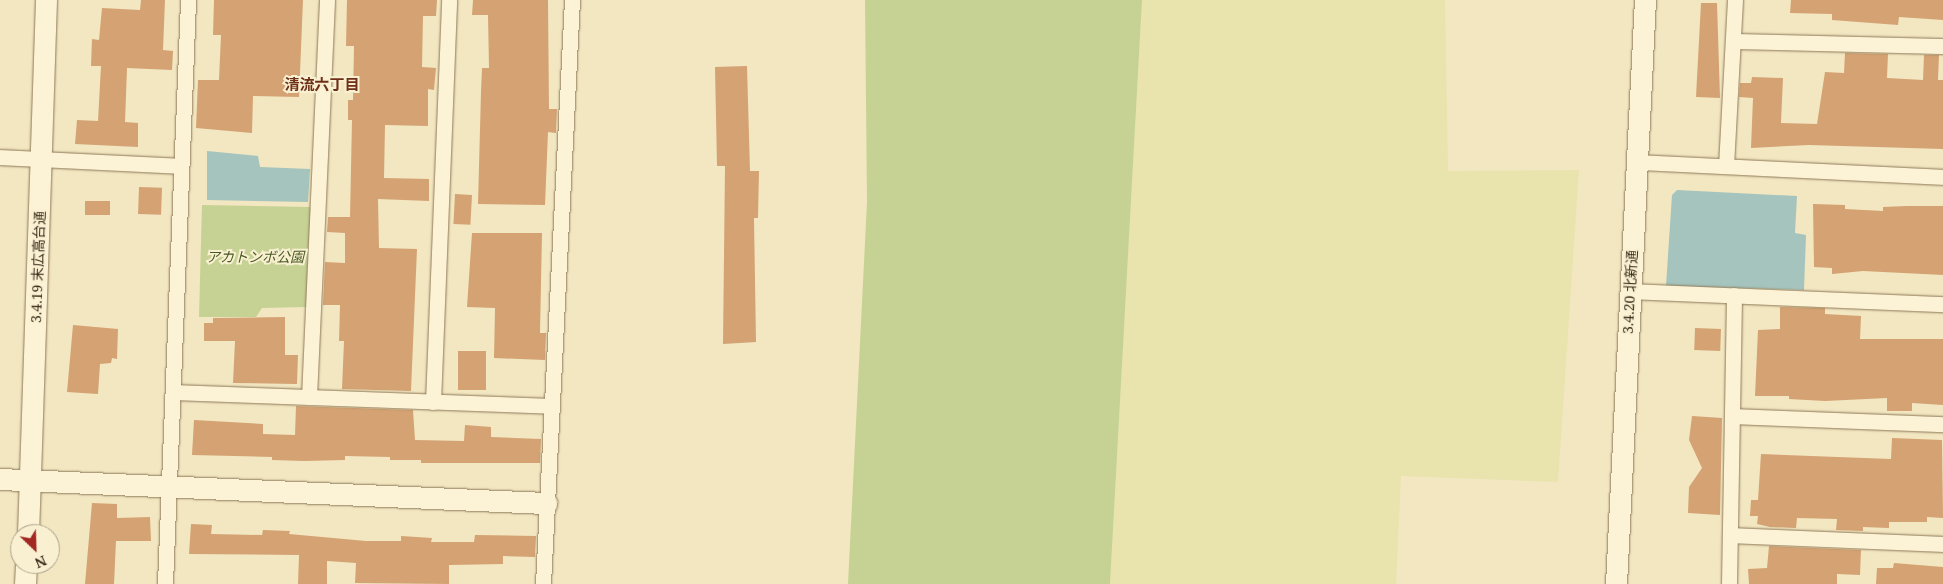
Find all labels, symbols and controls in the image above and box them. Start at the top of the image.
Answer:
district label: 清流六丁目 [285,76,359,94]
street label: 3.4.19 末広高台通 [28,211,48,323]
park label: アカトンボ公園 [206,249,304,265]
street label: 3.4.20 北新通 [1619,250,1641,334]
north arrow [10,524,60,574]
text: N [32,551,50,573]

